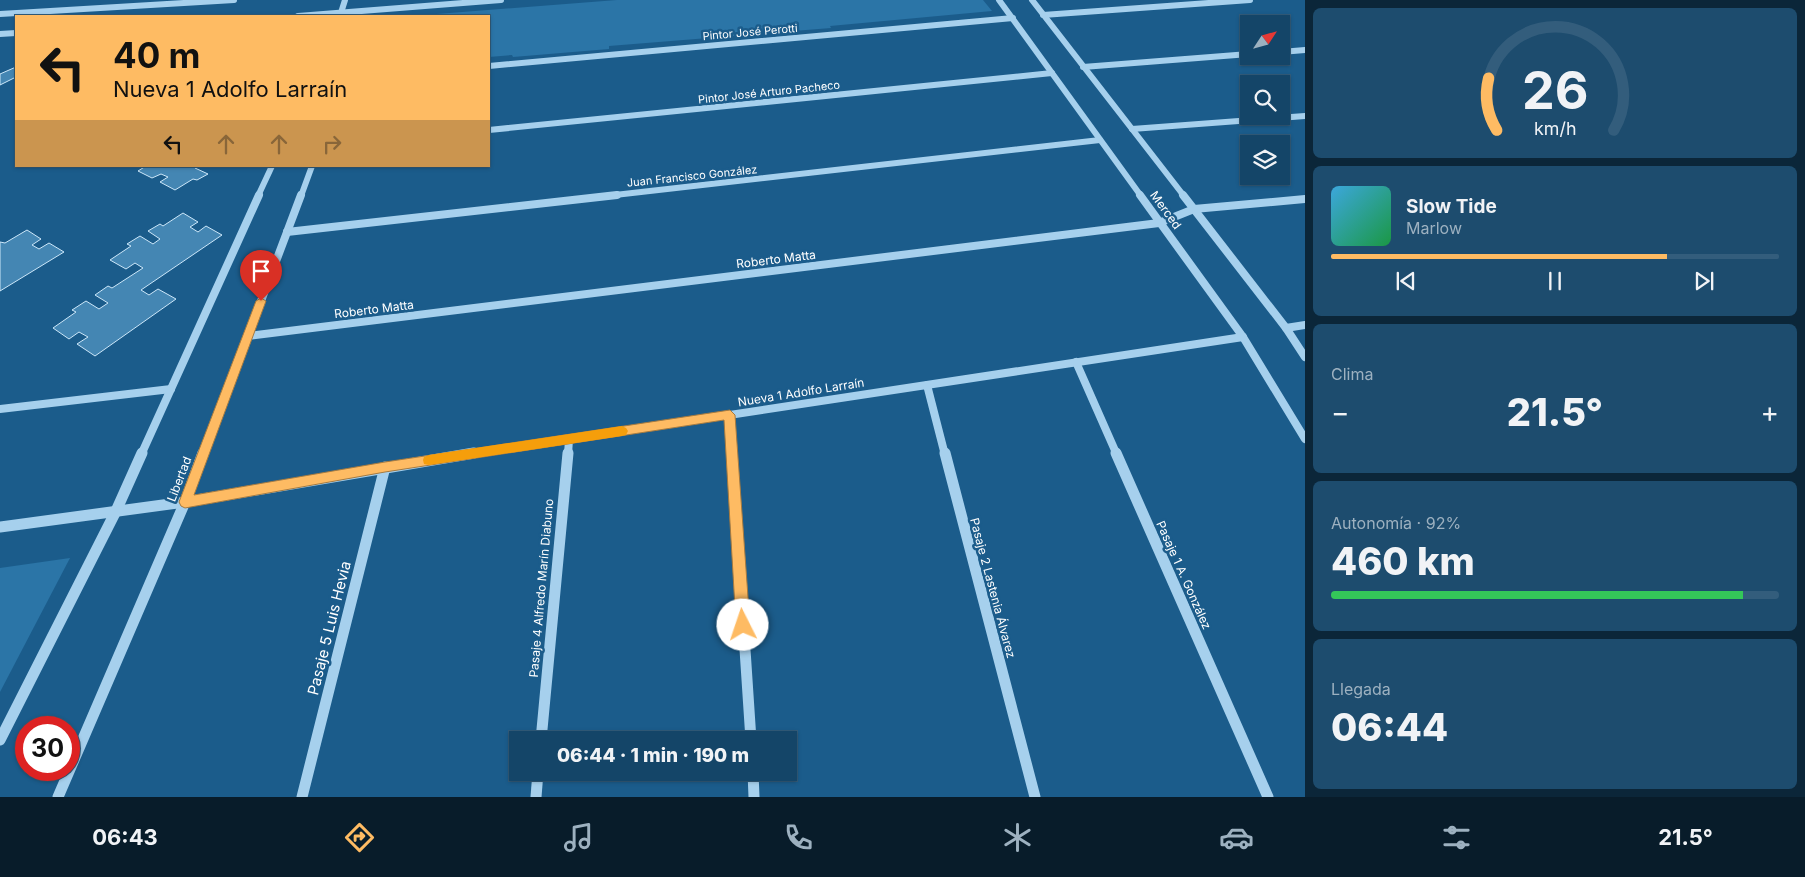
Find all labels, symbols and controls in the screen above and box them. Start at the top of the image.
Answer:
north arrow [1240,15,1290,65]
map controls [1240,15,1290,185]
street label: Pintor José Perotti [702,21,798,43]
text: 40 m [113,34,201,76]
icon: left [30,35,95,100]
text: 26 [1522,59,1588,122]
button: search [1240,75,1290,125]
text: Nueva 1 Adolfo Larraín [113,76,347,102]
street label: Pintor José Arturo Pacheco [697,78,841,106]
text: km/h [1534,118,1576,139]
icon: left [159,130,187,158]
icon: ahead [212,130,240,158]
icon: ahead [265,130,293,158]
icon: right [318,130,346,158]
button: layers [1240,135,1290,185]
street label: Juan Francisco González [626,162,758,190]
street label: Merced [1147,188,1185,232]
text: Slow Tide [1406,195,1497,218]
text: Marlow [1406,218,1462,238]
street label: Roberto Matta [735,247,817,271]
pin [240,250,282,301]
icon: arrive [247,257,275,285]
icon: previous [1392,267,1420,295]
icon: pause [1541,267,1569,295]
icon: next [1690,267,1718,295]
street label: Roberto Matta [333,297,415,321]
text: Clima [1331,364,1373,384]
street label: Nueva 1 Adolfo Larraín [737,375,865,409]
text: 21.5° [1507,389,1603,435]
text: − [1331,395,1350,429]
text: + [1760,395,1779,429]
street label: Libertad [164,454,194,504]
street label: Pasaje 4 Alfredo Marín Diabuno [526,498,556,678]
text: Autonomía · 92% [1331,513,1461,533]
street label: Pasaje 2 Lastenia Álvarez [967,516,1019,660]
street label: Pasaje 1 A. González [1153,518,1215,632]
text: 460 km [1331,538,1475,584]
street label: Pasaje 5 Luis Hevia [303,559,355,697]
position arrow [716,598,768,650]
text: Llegada [1331,679,1391,699]
text: 06:44 [1331,704,1448,750]
speed limit sign: 30 [15,716,80,781]
text: 06:44 · 1 min · 190 m [557,744,749,767]
icon: directions [342,820,377,855]
icon: music [561,820,596,855]
icon: phone [781,820,816,855]
icon: climate [1000,820,1035,855]
icon: car [1219,820,1254,855]
icon: filters [1439,820,1474,855]
text: 06:43 [92,824,158,850]
text: 21.5° [1658,824,1713,850]

